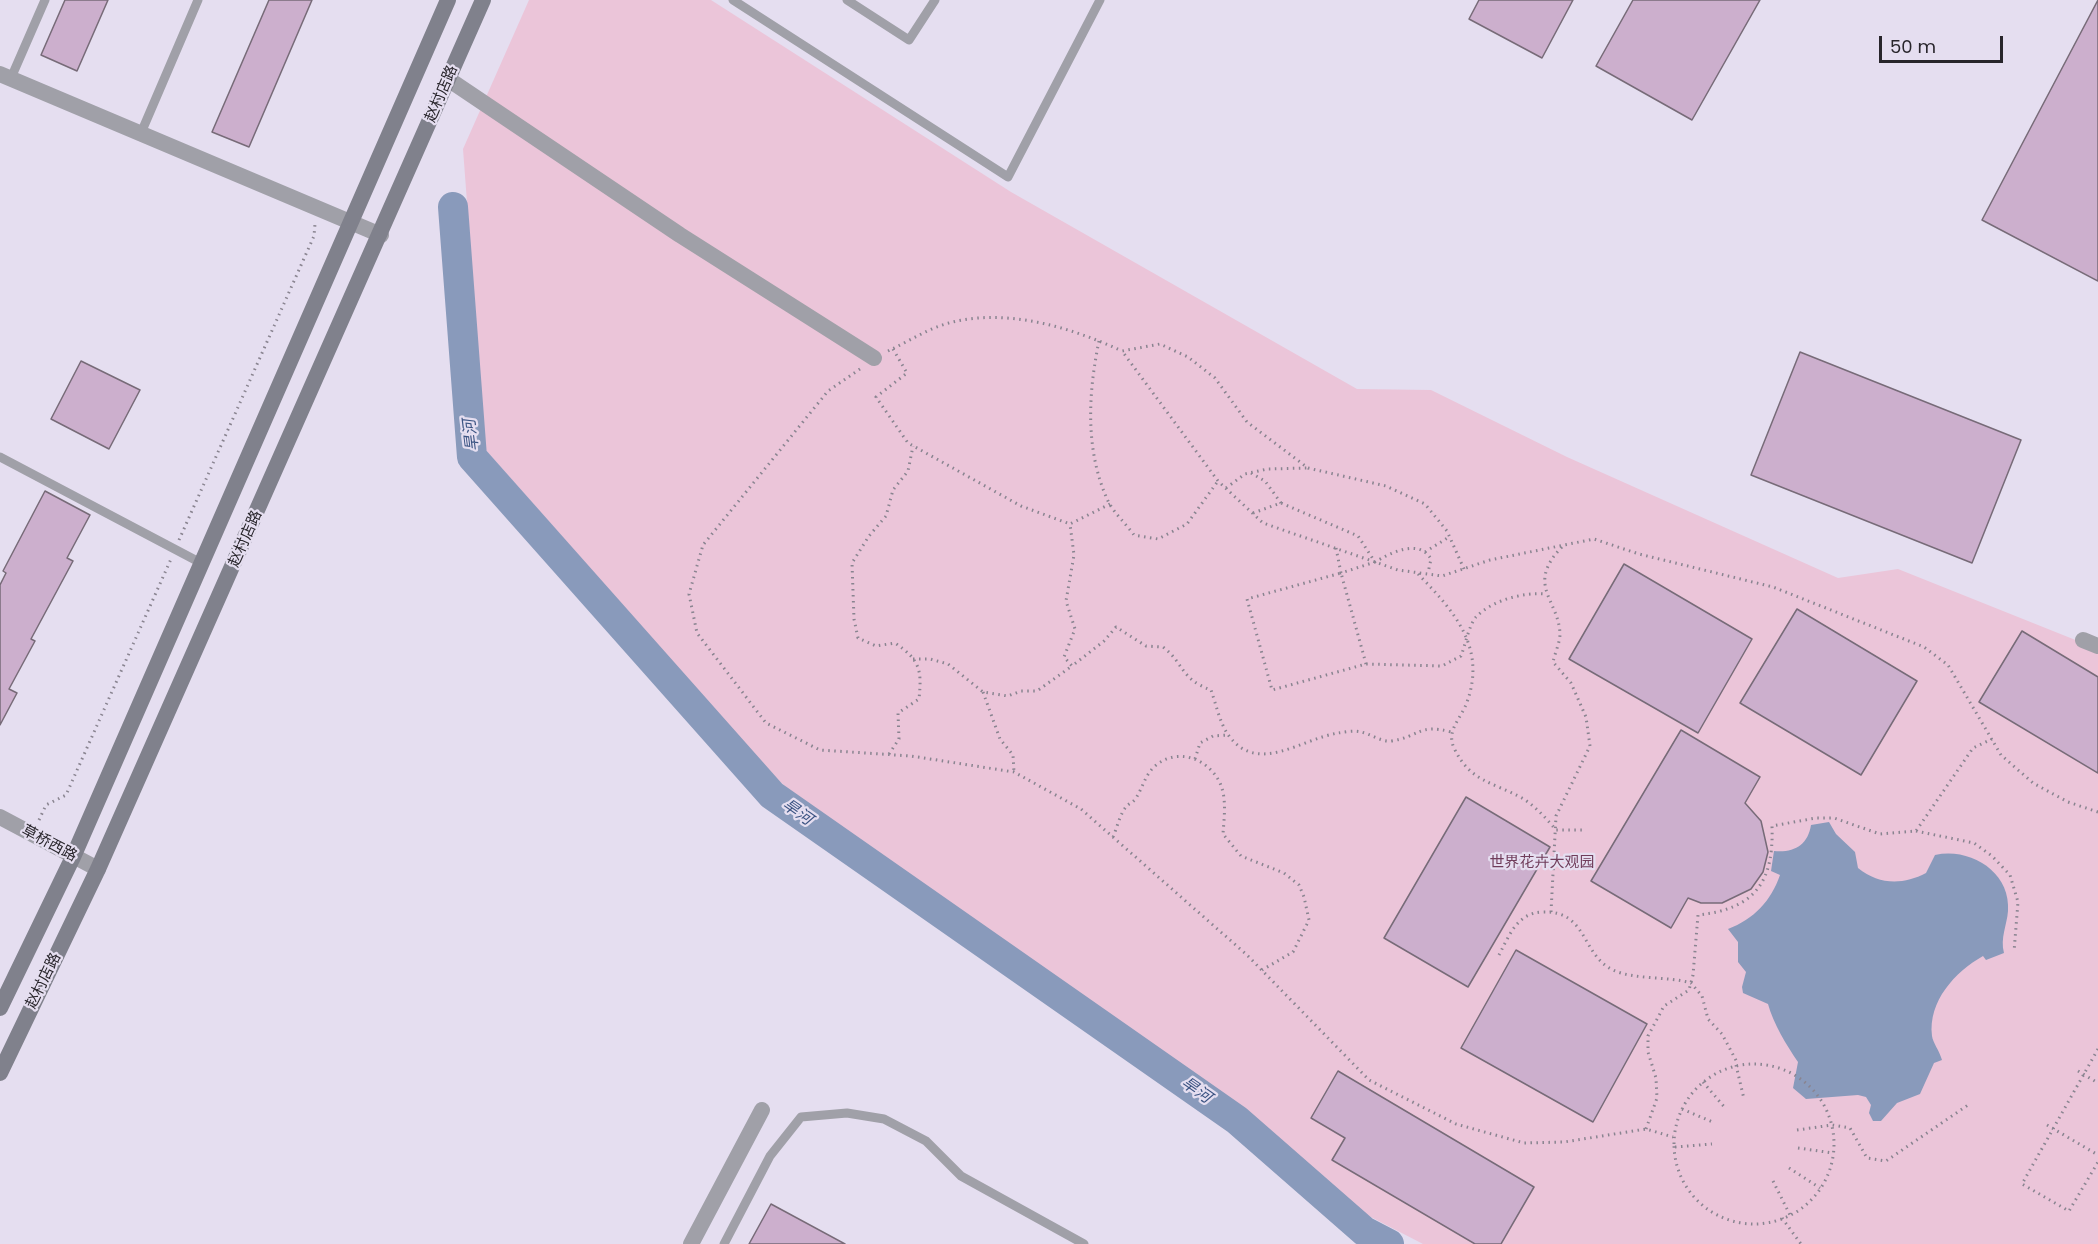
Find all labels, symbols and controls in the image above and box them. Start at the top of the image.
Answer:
scale bar [1882,24,2006,62]
text: 50 m [1890,34,1936,59]
street label: 赵村店路 [422,63,462,125]
water label: 旱河 [461,418,483,452]
street label: 赵村店路 [226,508,266,570]
water label: 旱河 [778,796,816,830]
street label: 草桥西路 [18,822,80,866]
park label: 世界花卉大观园 [1490,854,1594,872]
street label: 赵村店路 [23,950,65,1012]
water label: 旱河 [1177,1074,1215,1108]

